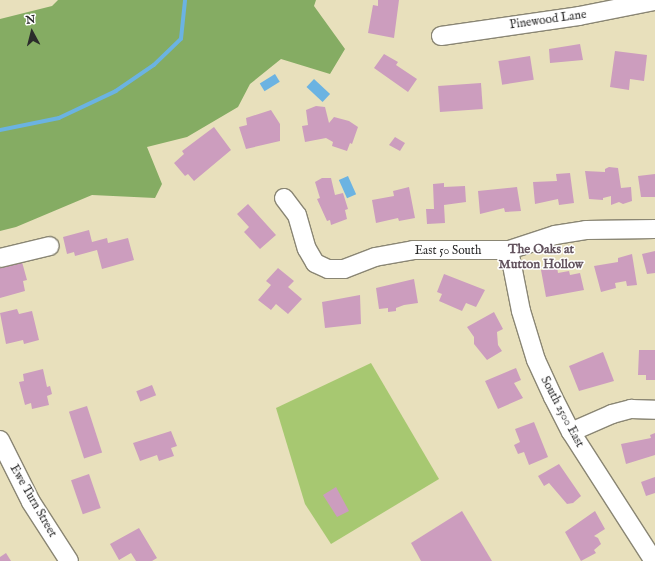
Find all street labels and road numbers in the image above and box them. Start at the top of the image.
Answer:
street label: Pinewood Lane [509,7,587,33]
street label: East 50 South [415,244,481,258]
street label: South 2500 East [537,374,587,450]
street label: Ewe Turn Street [6,462,60,540]

